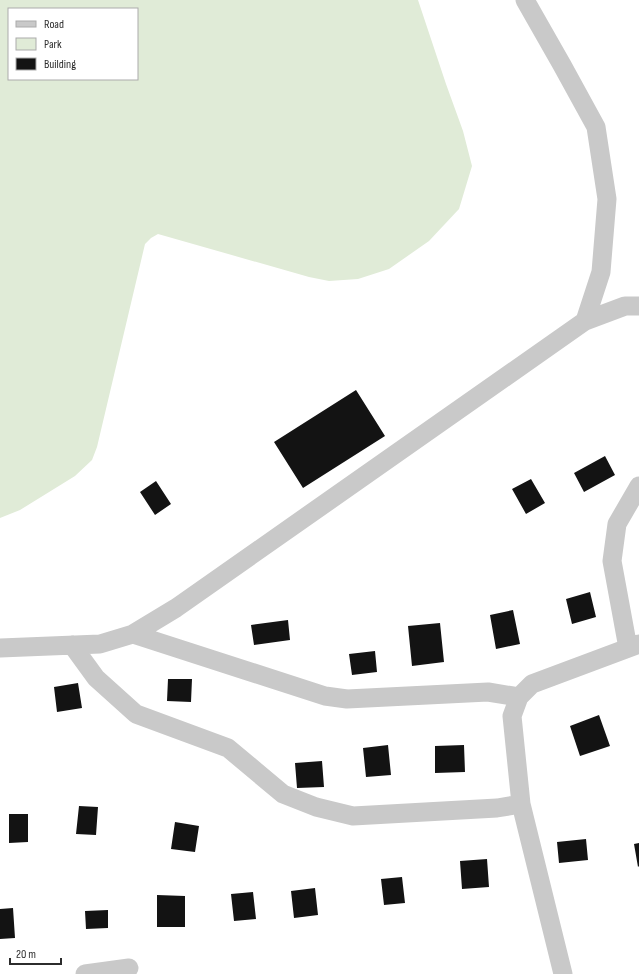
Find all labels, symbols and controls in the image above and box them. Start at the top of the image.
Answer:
legend [8,8,138,80]
text: Road [44,17,64,32]
text: Park [44,37,62,52]
text: Building [44,57,76,72]
scale bar [10,940,61,966]
text: 20 m [16,947,36,962]

